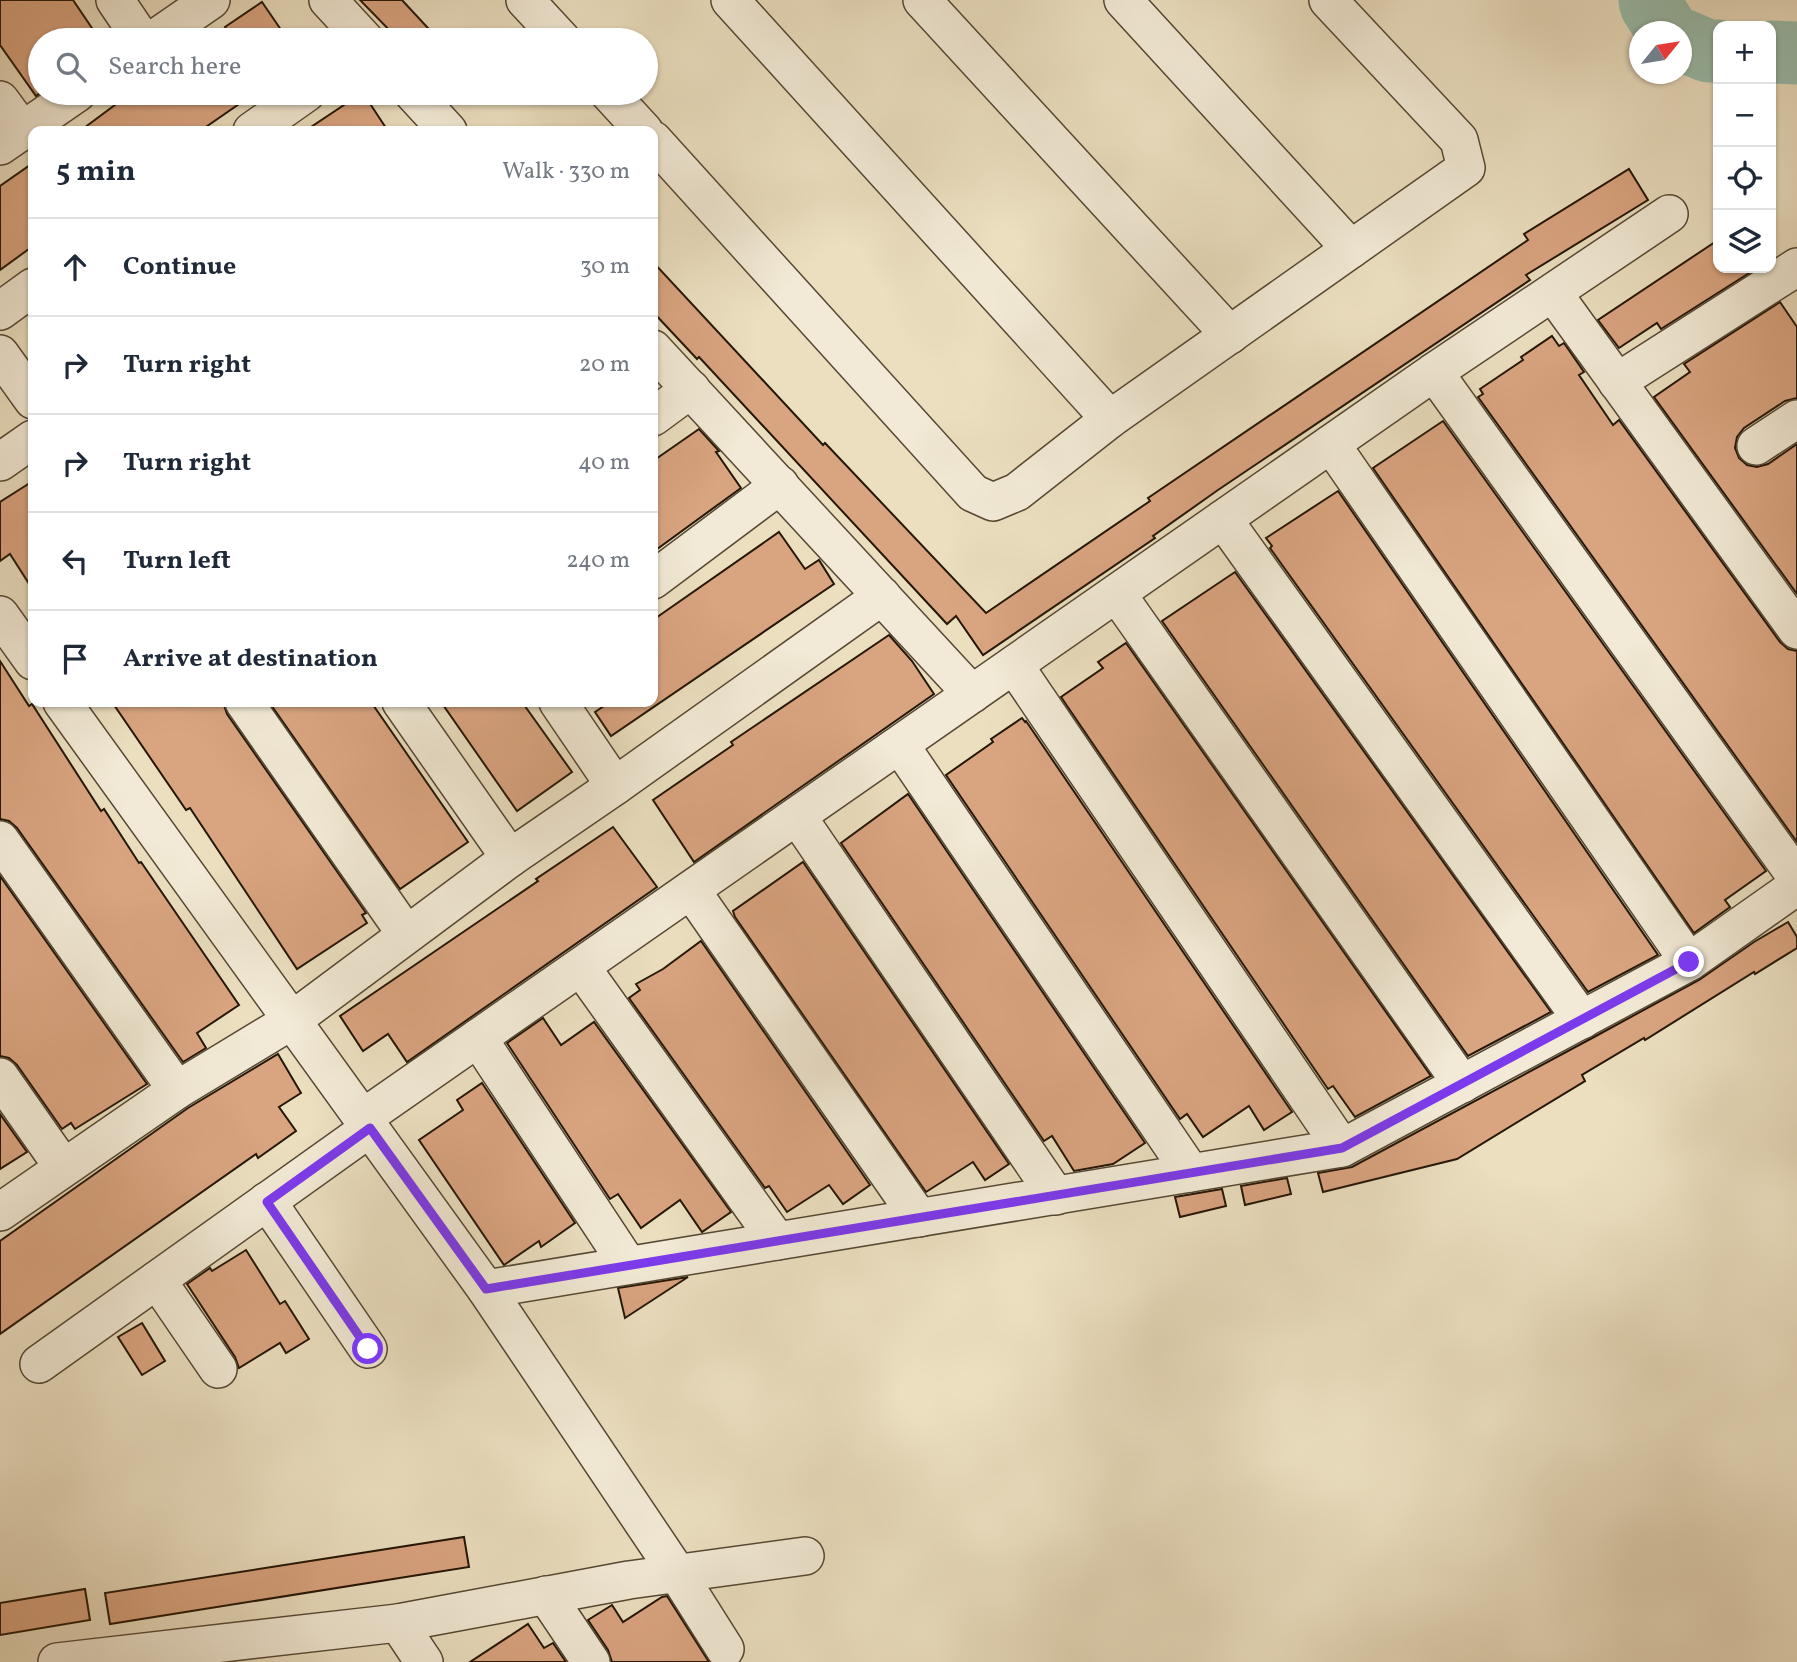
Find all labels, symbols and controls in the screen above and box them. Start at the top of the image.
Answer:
north arrow [1629,21,1692,84]
map controls [1713,21,1776,273]
button: + [1713,21,1776,84]
search box [28,28,658,105]
icon: search [52,48,90,86]
text: Search here [108,49,241,85]
button: − [1713,84,1776,147]
button: locate [1713,147,1776,210]
text: 5 min [56,151,136,193]
text: Walk · 330 m [502,156,630,188]
button: layers [1713,210,1776,273]
icon: ahead [56,248,94,286]
text: Continue [123,249,236,285]
text: 30 m [580,251,630,283]
icon: right [56,346,94,384]
text: Turn right [123,347,251,383]
text: 20 m [579,349,630,381]
icon: right [56,444,94,482]
text: Turn right [123,445,251,481]
text: 40 m [578,447,630,479]
icon: left [56,542,94,580]
text: Turn left [123,543,231,579]
text: 240 m [566,545,630,577]
icon: arrive [56,640,94,678]
text: Arrive at destination [123,641,378,677]
route end [1673,946,1704,977]
route start [352,1333,383,1364]

